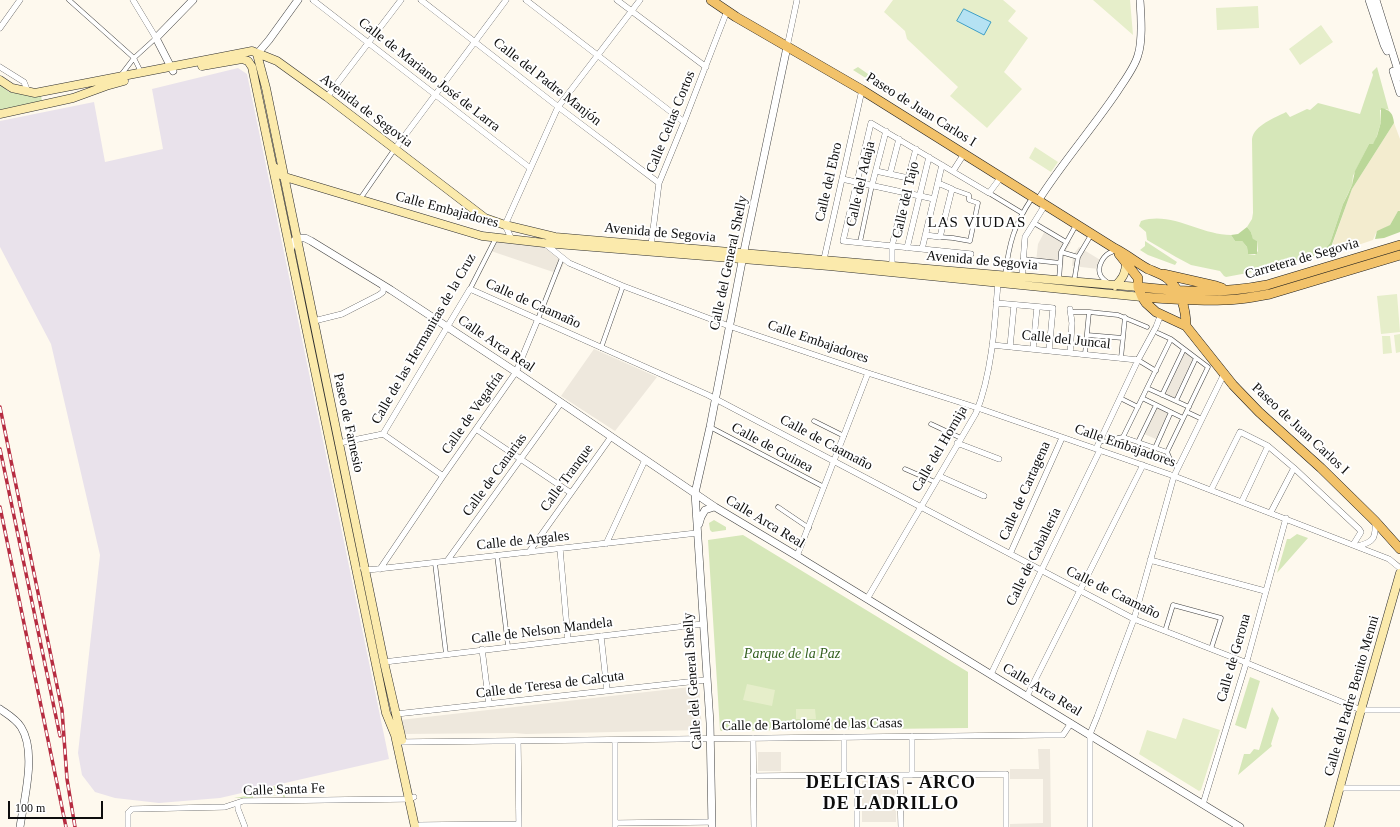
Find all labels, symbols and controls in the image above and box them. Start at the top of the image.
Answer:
street label: Calle de Mariano José de Larra [355,14,503,136]
street label: Calle del Padre Manjón [490,35,604,129]
street label: Calle Celtas Cortos [643,68,699,176]
street label: Paseo de Juan Carlos I [863,69,979,151]
street label: Avenida de Segovia [316,71,416,151]
street label: Calle del Adaja [843,140,879,228]
street label: Calle del Ebro [812,141,846,223]
street label: Calle del Tajo [889,160,923,240]
street label: Calle Embajadores [394,188,500,232]
street label: Calle del General Shelly [707,194,751,332]
district label: LAS VIUDAS [928,214,1026,232]
street label: Avenida de Segovia [604,220,716,246]
street label: Carretera de Segovia [1243,235,1361,283]
street label: Avenida de Segovia [926,248,1038,274]
street label: Calle de las Hermanitas de la Cruz [368,251,480,427]
street label: Calle de Caamaño [483,275,583,333]
street label: Calle Arca Real [454,312,538,376]
street label: Calle Embajadores [765,317,871,367]
street label: Calle del Juncal [1021,327,1111,353]
street label: Calle de Vegafría [438,368,508,458]
street label: Paseo de Farnesio [329,372,367,474]
street label: Paseo de Juan Carlos I [1248,380,1352,478]
street label: Calle del Hornija [909,403,971,495]
street label: Calle de Caamaño [777,411,875,475]
street label: Calle de Guinea [728,419,816,477]
street label: Calle Embajadores [1072,421,1178,471]
street label: Calle de Canarias [459,430,531,520]
street label: Calle de Cartagena [996,439,1054,543]
street label: Calle Tranque [537,441,597,515]
street label: Calle Arca Real [722,492,808,552]
street label: Calle de Caballería [1003,505,1065,609]
street label: Calle de Argales [476,528,570,554]
street label: Calle de Caamaño [1063,563,1163,623]
street label: Calle del General Shelly [680,612,706,750]
street label: Calle de Gerona [1213,612,1255,704]
street label: Calle de Nelson Mandela [471,614,613,648]
street label: Calle del Padre Benito Menni [1321,614,1383,778]
park label: Parque de la Paz [744,646,840,662]
street label: Calle Arca Real [999,660,1085,720]
street label: Calle de Teresa de Calcuta [475,668,625,702]
street label: Calle de Bartolomé de las Casas [721,715,903,735]
district label: DELICIAS - ARCO DE LADRILLO [806,772,976,814]
street label: Calle Santa Fe [243,780,325,800]
scale bar [10,793,105,819]
text: 100 m [15,801,45,815]

